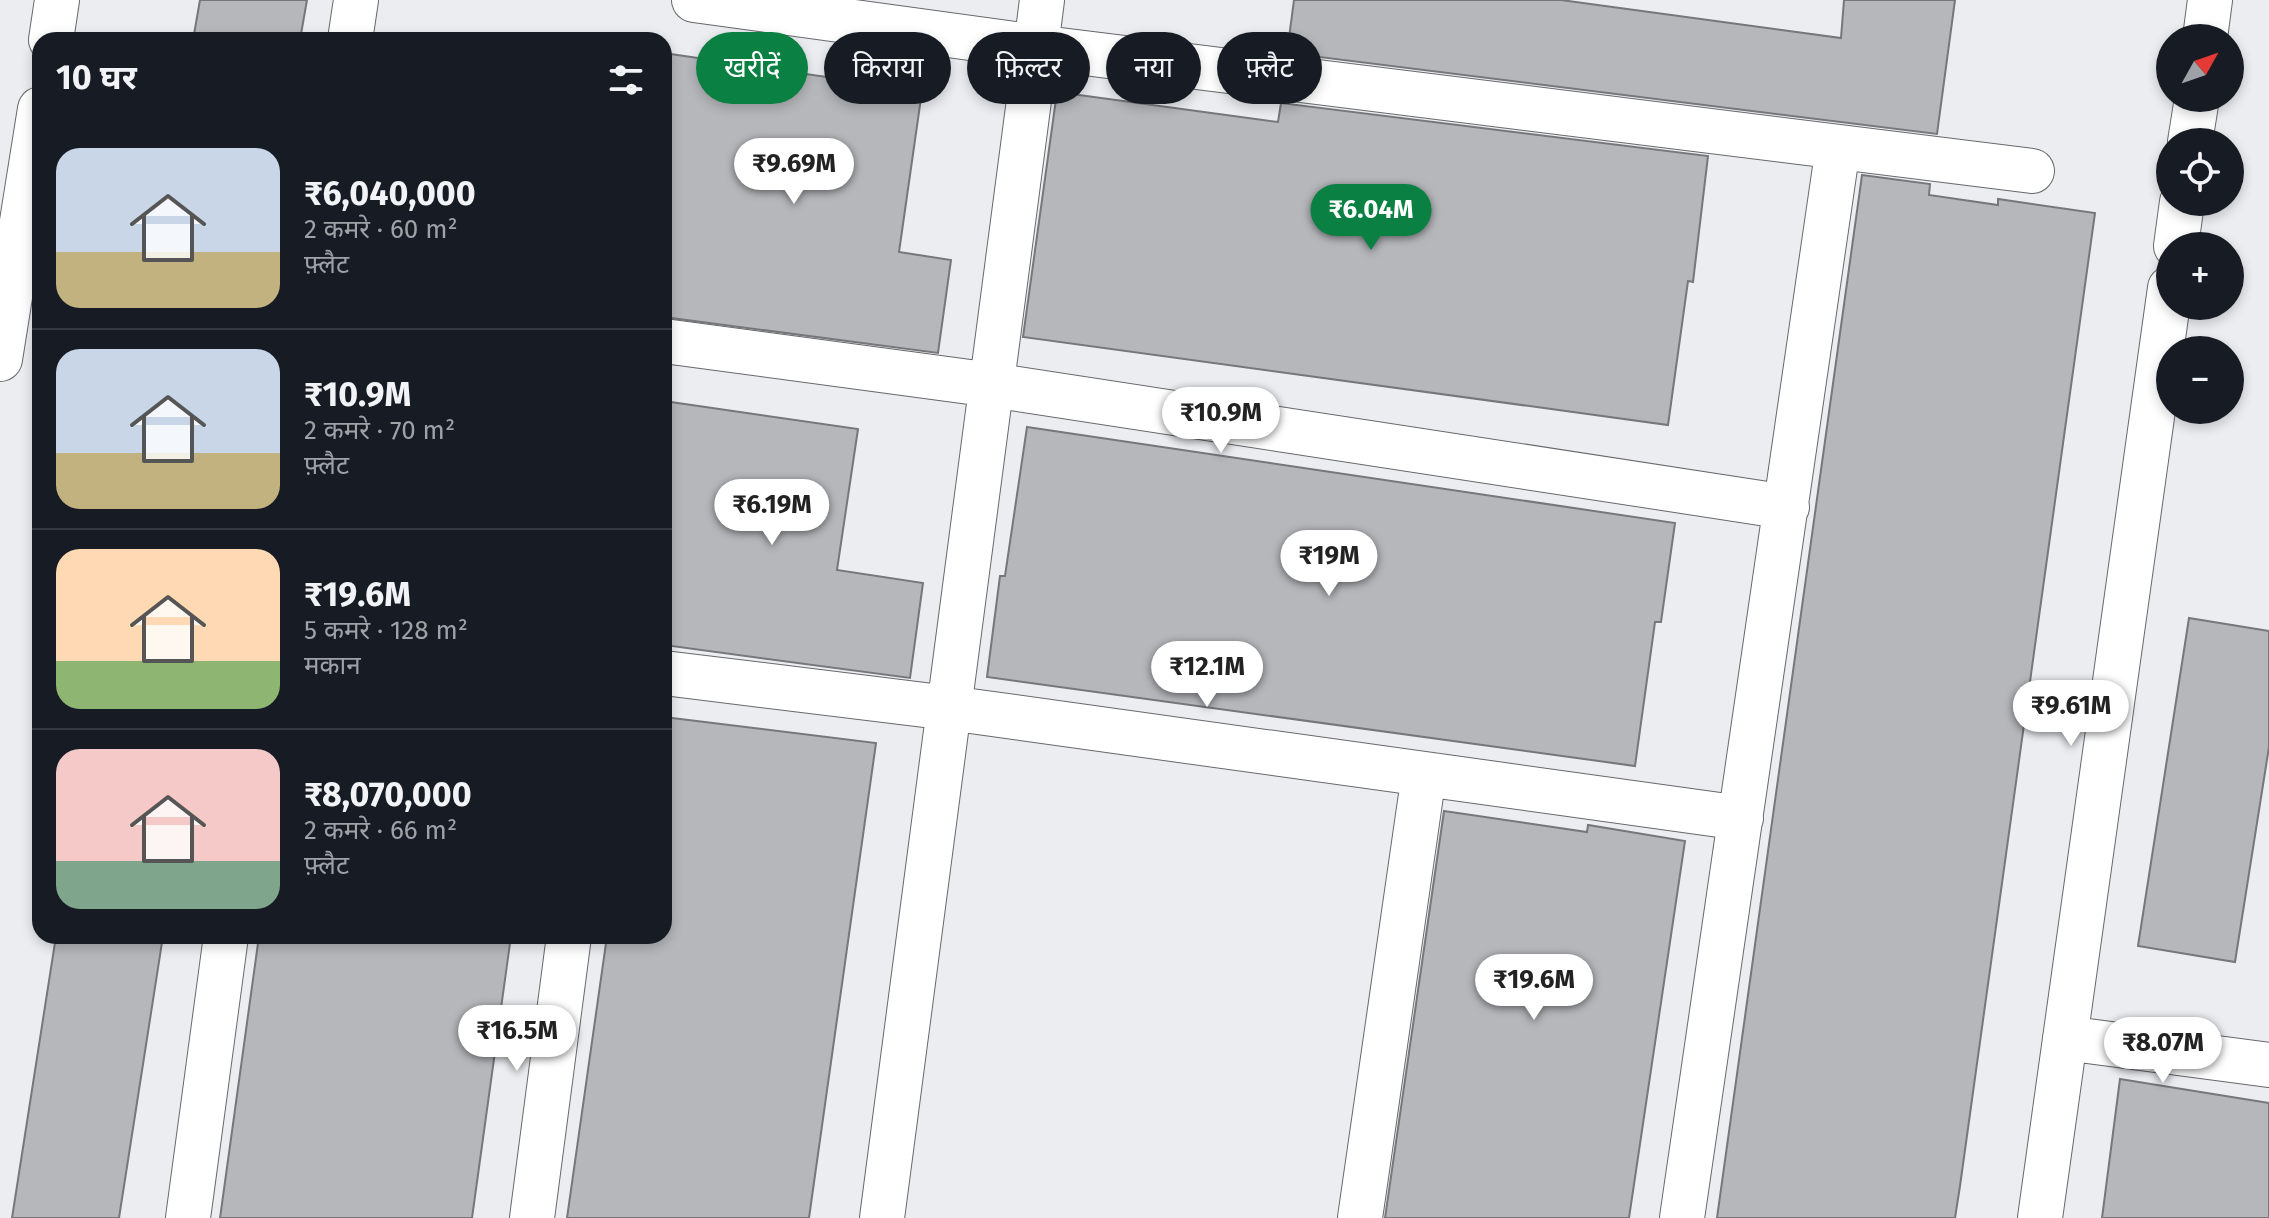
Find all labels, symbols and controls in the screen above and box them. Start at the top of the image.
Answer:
north arrow [2156,24,2244,112]
map controls [2156,24,2244,424]
chip: खरीदें [696,32,808,104]
chip: किराया [824,32,951,104]
chip: फ़िल्टर [967,32,1090,104]
chip: नया [1106,32,1201,104]
chip: फ़्लैट [1217,32,1322,104]
text: 10 घर [56,57,137,98]
icon: filters [604,58,648,102]
button: locate [2156,128,2244,216]
pin: ₹9.69M [729,138,859,206]
text: ₹9.69M [752,148,836,179]
text: ₹6,040,000 [304,173,476,214]
icon: home [120,180,216,276]
pin: ₹6.04M [1306,184,1436,252]
text: ₹6.04M [1329,194,1413,225]
text: 2 कमरे · 60 m² [304,214,458,245]
button: + [2156,232,2244,320]
text: फ़्लैट [304,249,349,280]
button: − [2156,336,2244,424]
text: ₹10.9M [304,374,411,415]
icon: home [120,381,216,477]
pin: ₹10.9M [1156,387,1286,455]
text: ₹10.9M [1180,397,1262,428]
text: 2 कमरे · 70 m² [304,415,455,446]
text: फ़्लैट [304,450,349,481]
pin: ₹6.19M [707,479,837,547]
text: ₹6.19M [732,489,812,520]
pin: ₹19M [1282,530,1376,598]
text: ₹19M [1298,540,1360,571]
text: ₹19.6M [304,574,411,615]
icon: home [120,581,216,677]
text: 5 कमरे · 128 m² [304,615,468,646]
pin: ₹12.1M [1142,641,1272,709]
text: मकान [304,650,361,681]
text: ₹12.1M [1169,651,1245,682]
pin: ₹9.61M [2006,680,2136,748]
text: ₹9.61M [2031,690,2111,721]
text: ₹8,070,000 [304,774,472,815]
icon: home [120,781,216,877]
text: 2 कमरे · 66 m² [304,815,457,846]
text: फ़्लैट [304,850,349,881]
pin: ₹19.6M [1469,954,1599,1022]
text: ₹19.6M [1493,964,1575,995]
pin: ₹16.5M [452,1005,582,1073]
text: ₹16.5M [476,1015,558,1046]
pin: ₹8.07M [2098,1017,2228,1085]
text: ₹8.07M [2122,1027,2204,1058]

